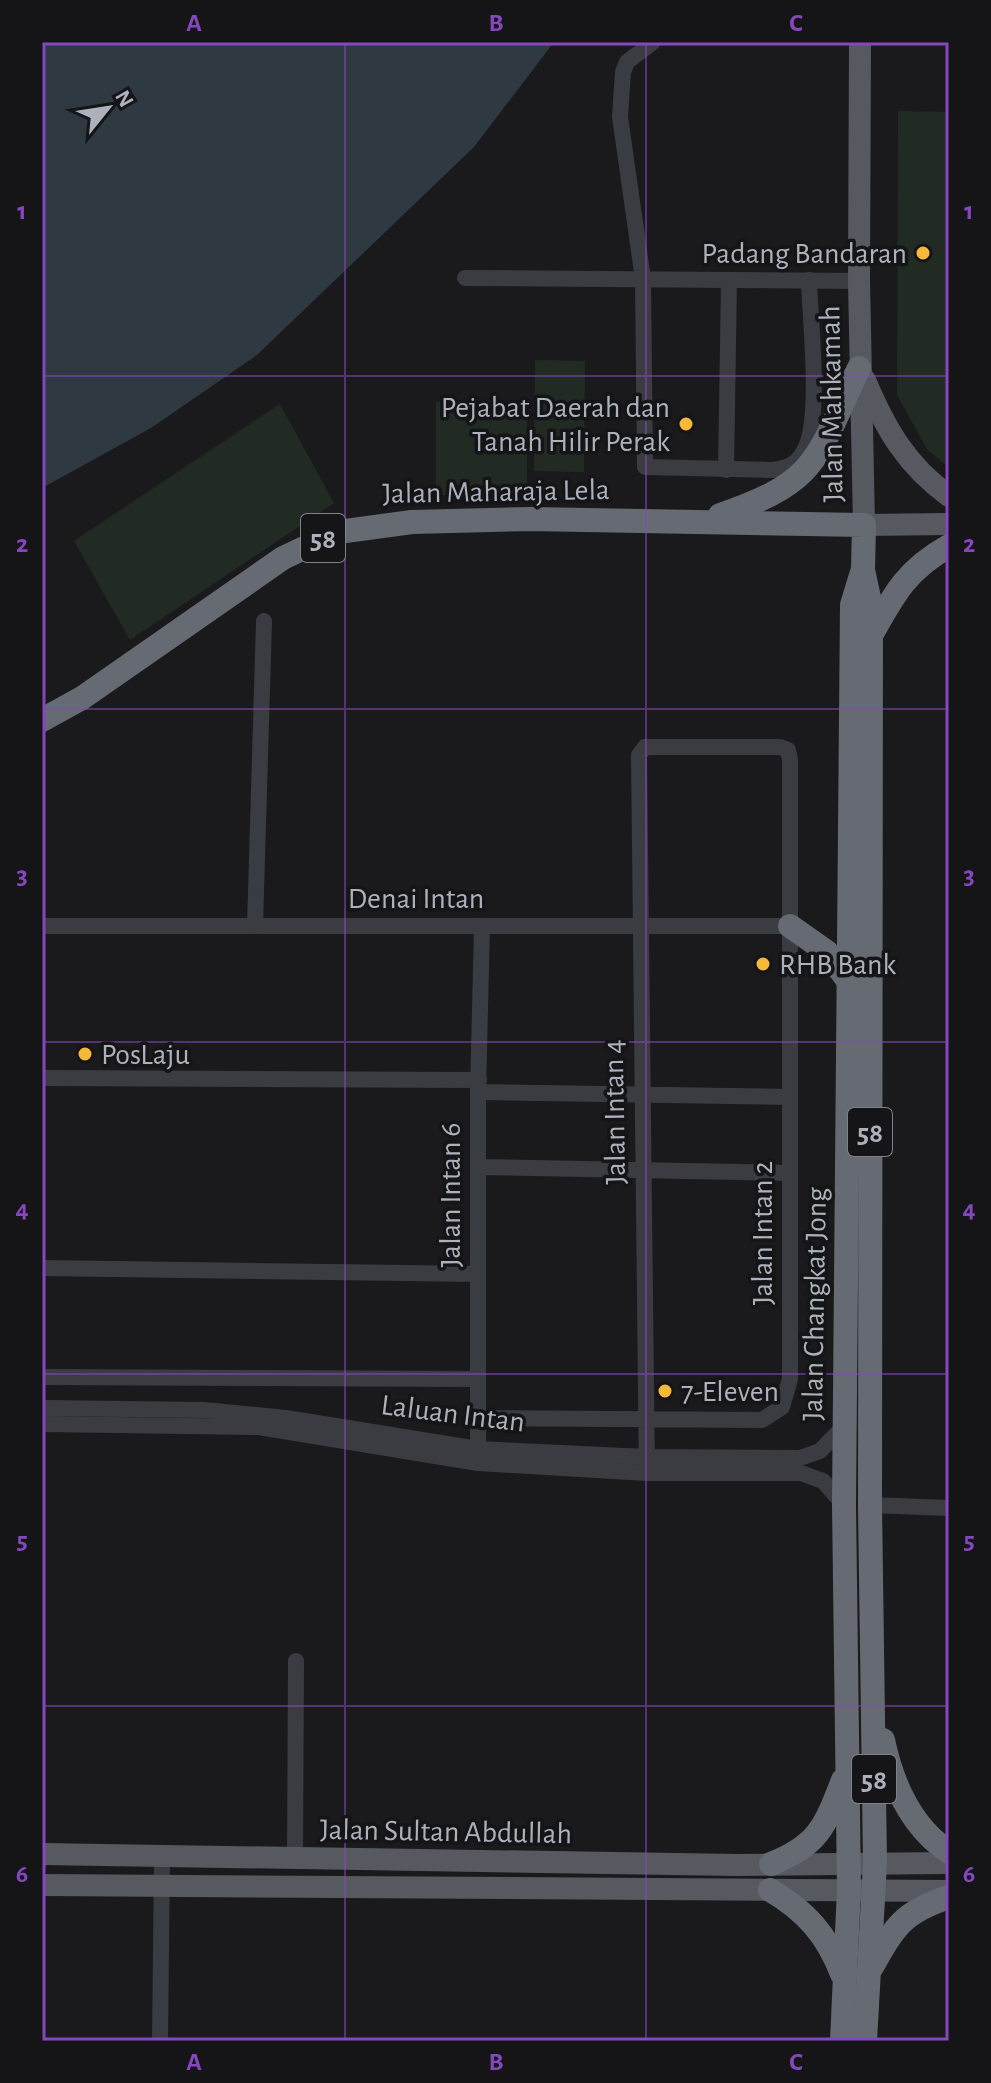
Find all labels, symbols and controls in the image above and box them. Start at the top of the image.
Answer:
text: A [186,10,202,36]
text: B [488,10,504,36]
text: C [789,10,803,36]
north arrow [68,68,148,148]
text: N [111,86,138,111]
text: 1 [17,198,27,224]
text: 1 [964,198,974,224]
place label: Padang Bandaran [702,239,907,269]
marker: Padang Bandaran [914,244,932,262]
street label: Jalan Mahkamah [815,305,849,503]
place label: Pejabat Daerah dan Tanah Hilir Perak [441,393,670,457]
marker: Pejabat Daerah dan Tanah Hilir Perak [677,415,695,433]
street label: Jalan Maharaja Lela [382,475,610,509]
road number: 58 [301,514,345,562]
text: 2 [16,531,28,557]
text: 2 [963,531,975,557]
text: 3 [16,863,28,889]
text: 3 [963,863,975,889]
street label: Denai Intan [348,884,484,914]
place label: RHB Bank [779,950,896,980]
marker: RHB Bank [754,955,772,973]
street label: Jalan Intan 4 [599,1039,631,1185]
place label: PosLaju [101,1040,190,1070]
marker: PosLaju [76,1045,94,1063]
road number: 58 [848,1108,892,1156]
street label: Jalan Intan 6 [436,1123,466,1267]
street label: Jalan Intan 2 [748,1161,778,1305]
street label: Jalan Changkat Jong [798,1187,832,1421]
text: 4 [15,1196,29,1222]
text: 4 [962,1196,976,1222]
place label: 7-Eleven [681,1377,779,1407]
marker: 7-Eleven [656,1382,674,1400]
street label: Laluan Intan [379,1390,527,1438]
text: 5 [16,1528,28,1554]
text: 5 [963,1528,975,1554]
road number: 58 [852,1755,896,1803]
street label: Jalan Sultan Abdullah [320,1815,572,1849]
text: 6 [16,1861,28,1887]
text: 6 [963,1861,975,1887]
text: A [186,2049,202,2075]
text: B [488,2049,504,2075]
text: C [789,2049,803,2075]

